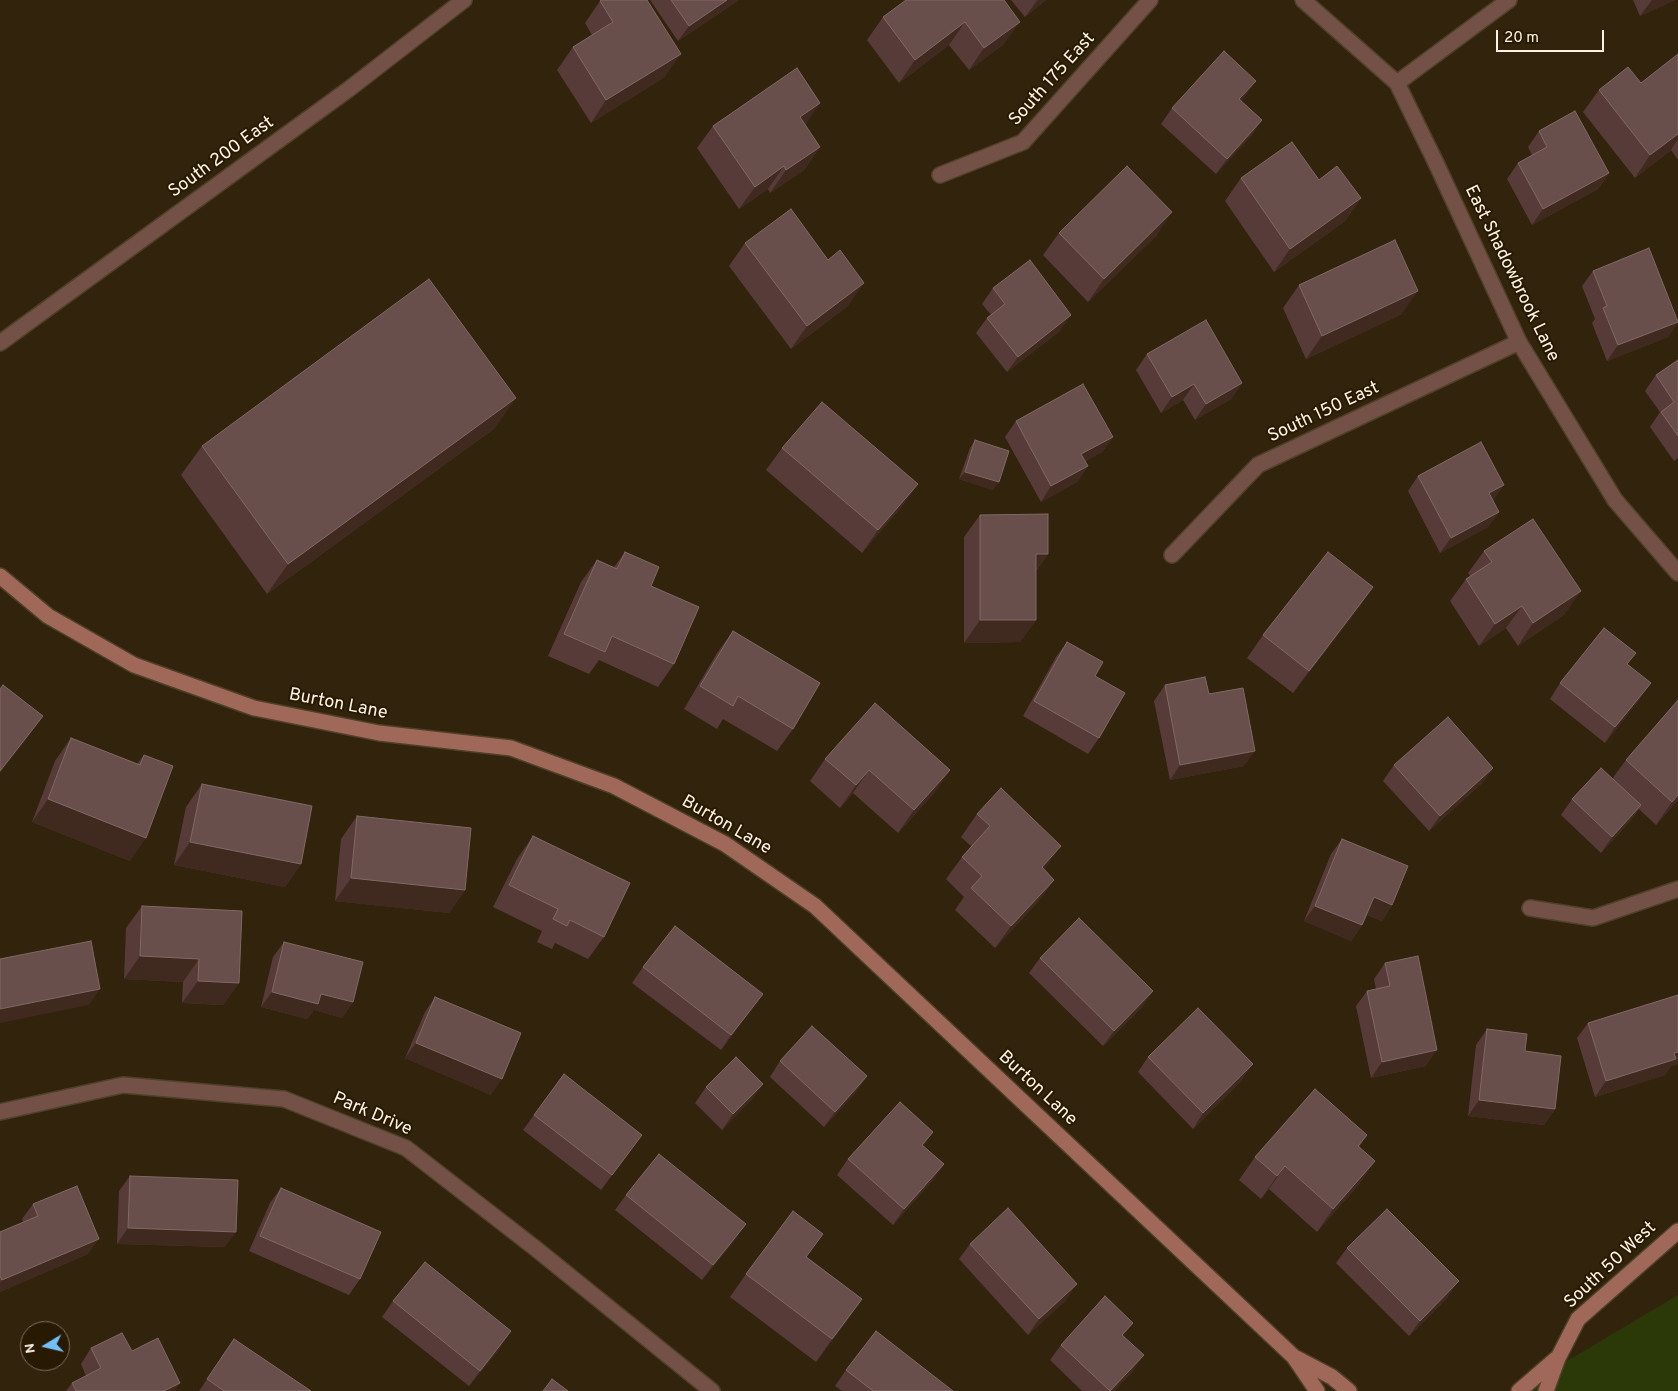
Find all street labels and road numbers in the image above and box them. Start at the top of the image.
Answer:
street label: South 175 East [1005,29,1101,131]
street label: South 200 East [165,113,279,203]
street label: East Shadowbrook Lane [1459,182,1563,366]
street label: South 150 East [1265,378,1383,448]
street label: Burton Lane [287,685,389,725]
street label: Burton Lane [677,792,775,860]
street label: Burton Lane [993,1047,1081,1131]
street label: Park Drive [329,1089,415,1141]
street label: South 50 West [1561,1218,1661,1314]

